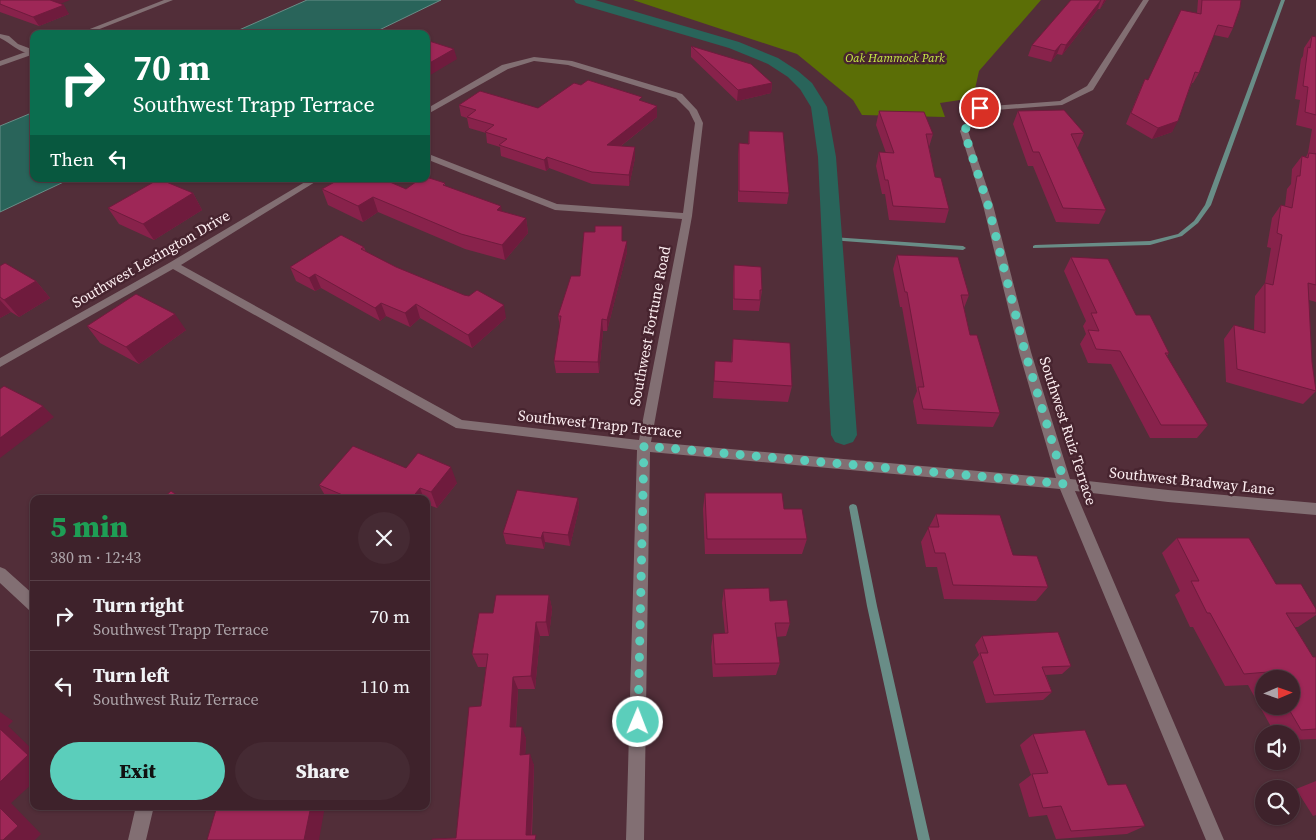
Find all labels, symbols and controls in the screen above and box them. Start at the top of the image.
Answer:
text: 70 m [133,44,210,92]
icon: right [50,50,115,115]
park label: Oak Hammock Park [845,50,945,66]
pin [959,87,1001,129]
text: Southwest Trapp Terrace [133,89,375,119]
icon: arrive [966,94,994,122]
icon: left [104,145,132,173]
text: Then [50,146,94,172]
street label: Southwest Lexington Drive [68,204,234,312]
street label: Southwest Fortune Road [624,244,675,408]
street label: Southwest Ruiz Terrace [1034,354,1103,508]
street label: Southwest Trapp Terrace [517,404,683,443]
street label: Southwest Bradway Lane [1108,461,1276,500]
text: 5 min [50,506,128,547]
button: close [358,512,410,564]
text: 380 m · 12:43 [50,546,141,568]
text: Turn right [93,592,184,618]
icon: right [50,602,78,630]
text: 70 m [369,603,410,629]
text: Southwest Trapp Terrace [93,618,269,640]
text: Turn left [93,662,169,688]
north arrow [1255,670,1300,715]
map controls [1255,670,1300,825]
icon: left [50,672,78,700]
text: 110 m [360,673,410,699]
text: Southwest Ruiz Terrace [93,688,259,710]
position arrow [611,695,663,747]
button: sound [1255,725,1300,770]
button: Exit [50,742,225,800]
button: Share [235,742,410,800]
button: search [1255,780,1300,825]

